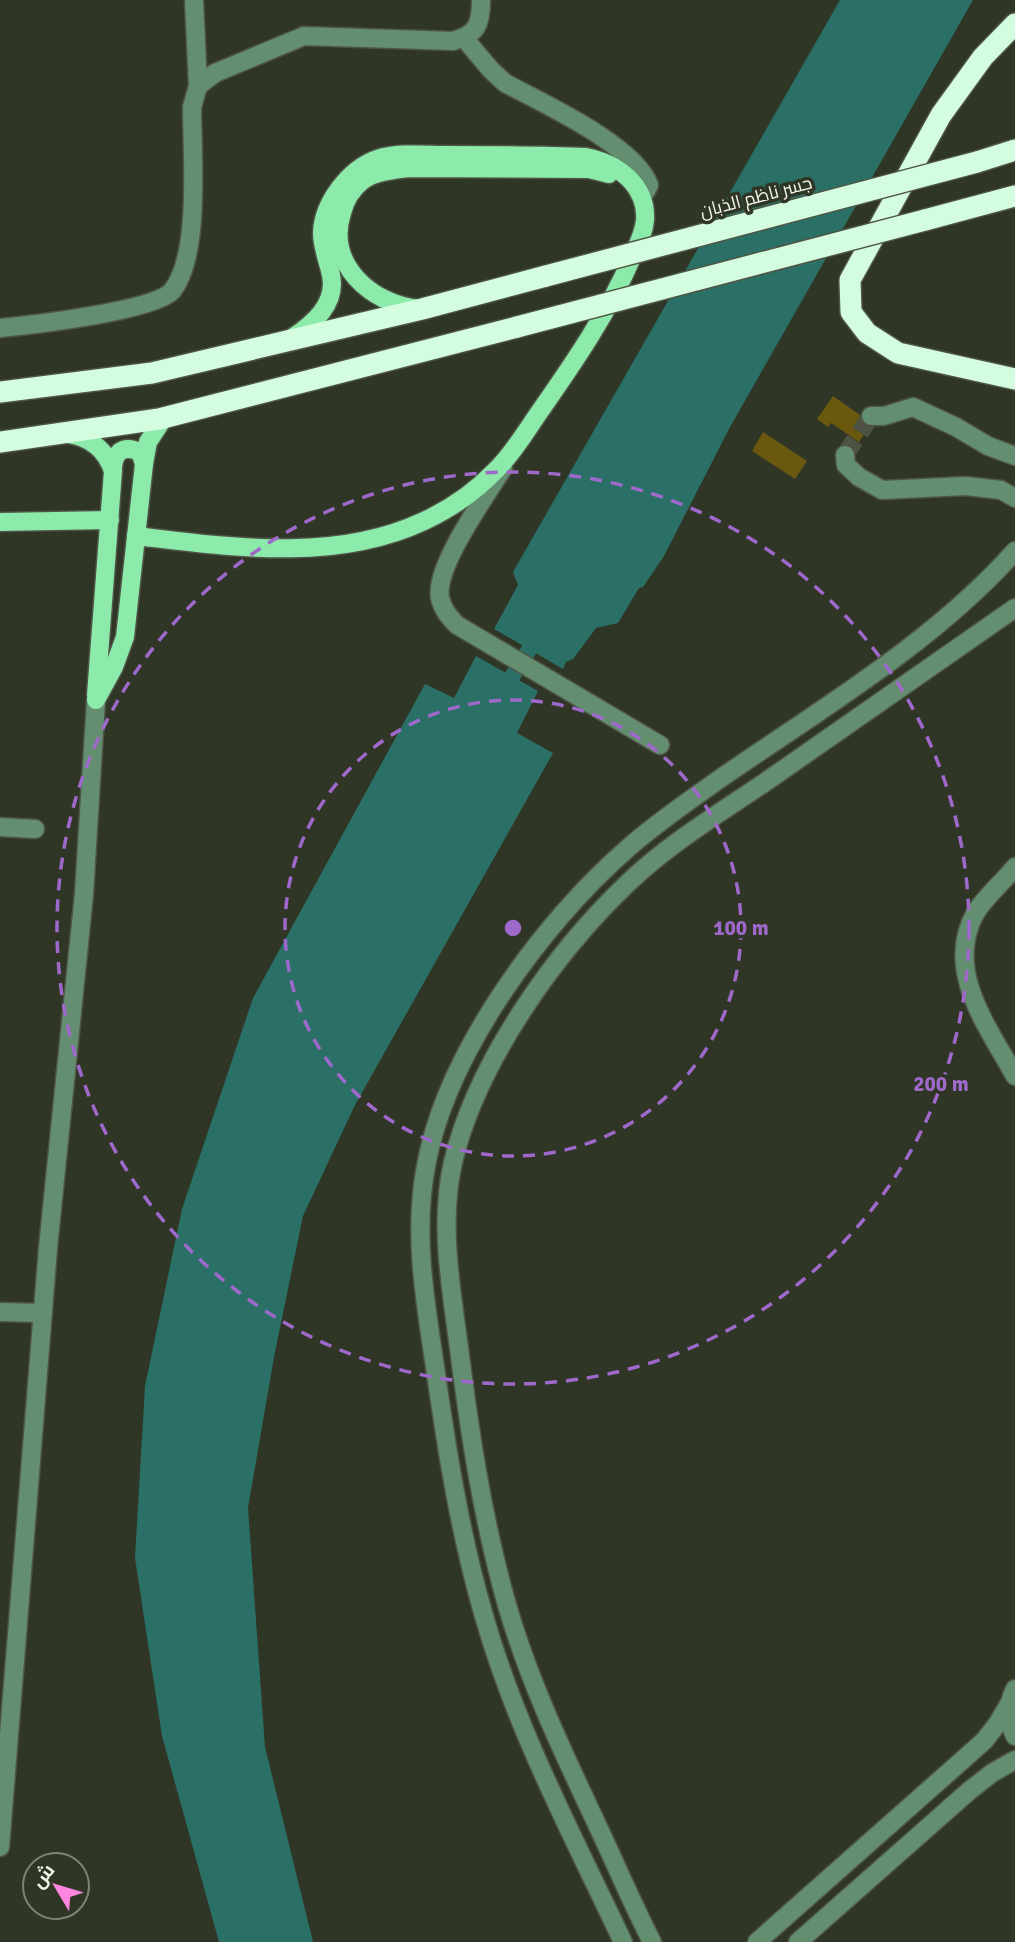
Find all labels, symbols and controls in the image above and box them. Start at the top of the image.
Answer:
street label: جسر ناظم الذبان [697,171,815,224]
text: 100 m [713,915,769,941]
centre of rings [501,916,525,940]
text: 200 m [913,1071,969,1097]
north arrow [21,1851,91,1921]
text: ش [26,1859,60,1893]

